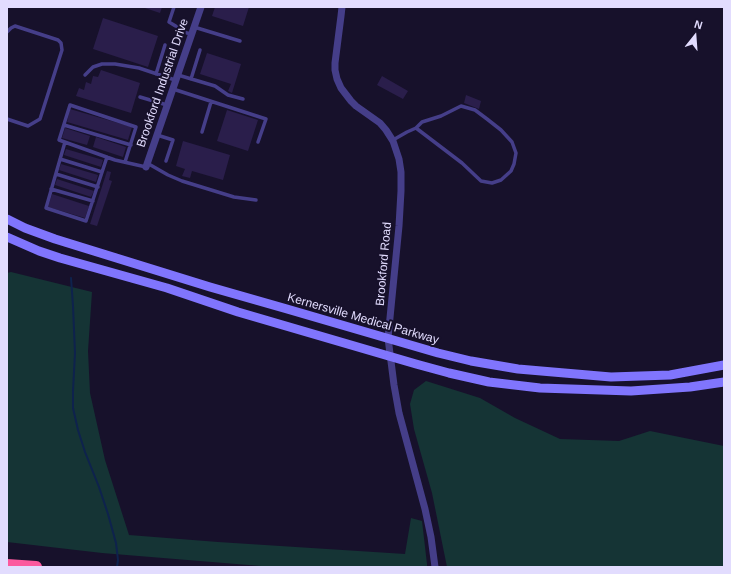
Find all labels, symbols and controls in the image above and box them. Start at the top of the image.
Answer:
north arrow [675,16,715,56]
street label: Brookford Industrial Drive [134,17,192,149]
text: N [693,18,704,31]
street label: Brookford Road [373,222,395,306]
street label: Kernersville Medical Parkway [286,290,440,348]

